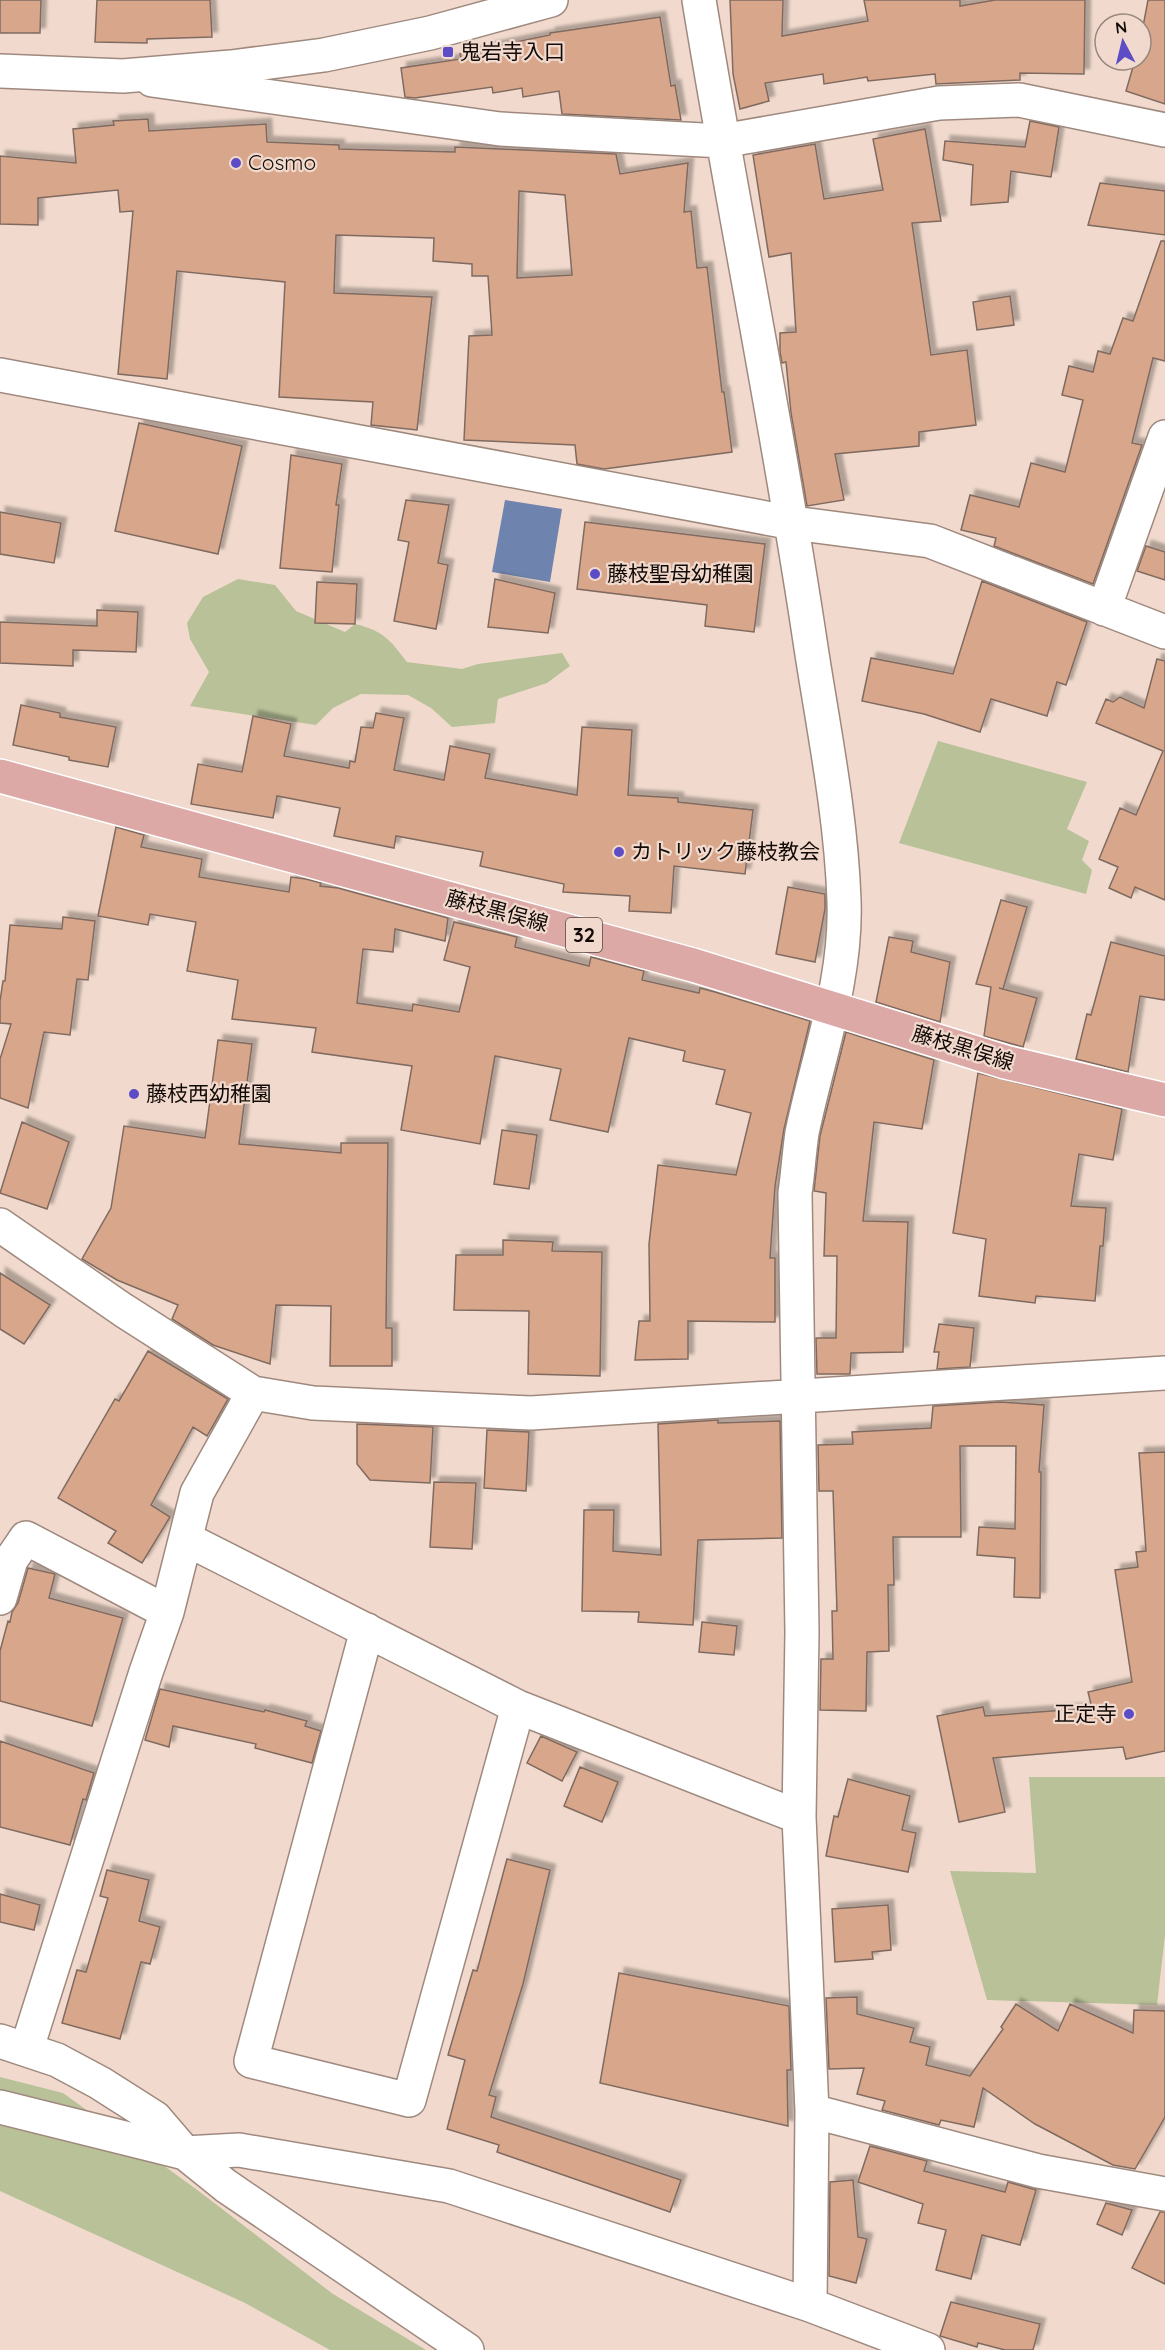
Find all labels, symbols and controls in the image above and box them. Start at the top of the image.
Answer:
north arrow [1093,12,1153,72]
text: N [1114,16,1128,38]
place label: 鬼岩寺入口 [460,38,565,64]
marker: 鬼岩寺入口 [441,45,455,59]
place label: Cosmo [248,149,316,175]
marker: Cosmo [229,156,243,170]
place label: 藤枝聖母幼稚園 [607,560,754,586]
marker: 藤枝聖母幼稚園 [588,567,602,581]
place label: カトリック藤枝教会 [631,838,820,864]
marker: カトリック藤枝教会 [612,845,626,859]
street label: 藤枝黒俣線 [443,884,551,936]
road number: 32 [566,918,602,952]
street label: 藤枝黒俣線 [909,1019,1017,1075]
place label: 藤枝西幼稚園 [146,1080,272,1106]
marker: 藤枝西幼稚園 [127,1087,141,1101]
place label: 正定寺 [1054,1700,1117,1726]
marker: 正定寺 [1122,1707,1136,1721]

